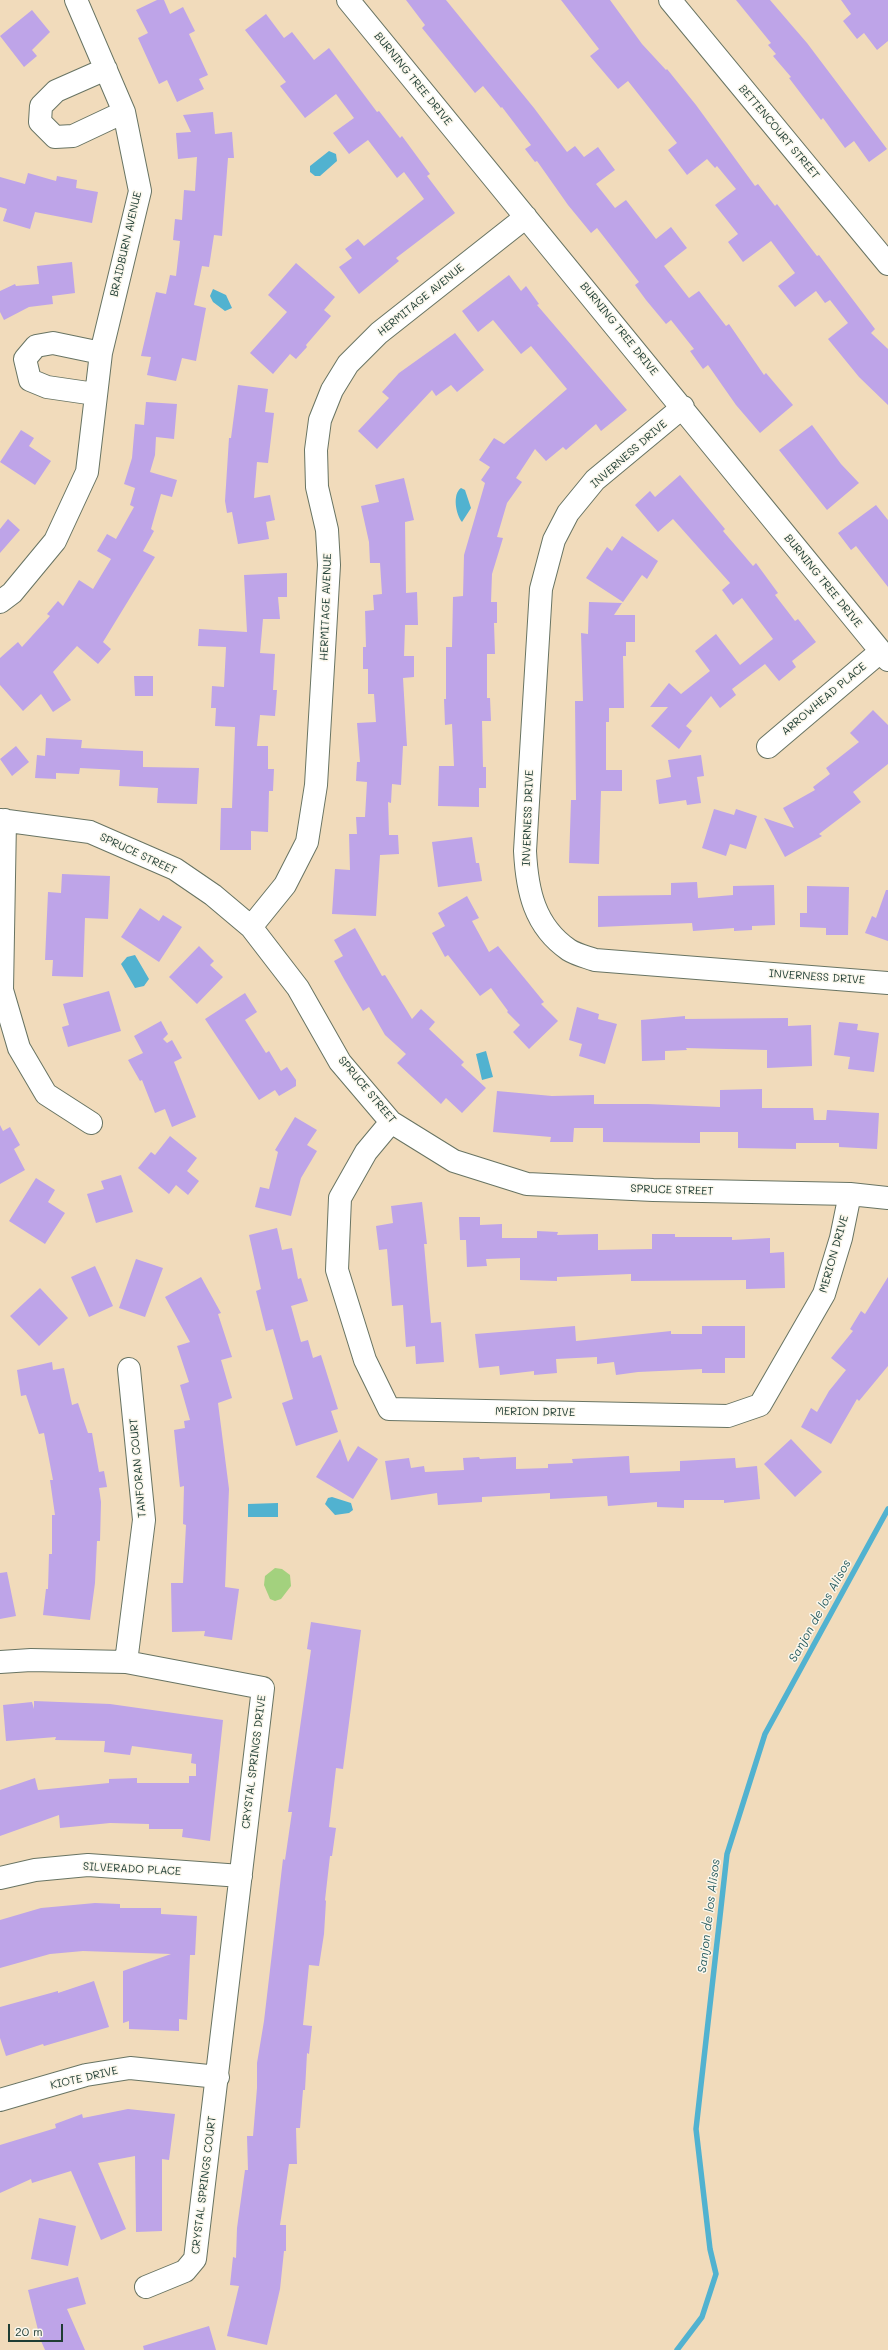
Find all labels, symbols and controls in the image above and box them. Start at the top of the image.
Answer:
street label: BURNING TREE DRIVE [371,30,455,128]
street label: BETTENCOURT STREET [736,82,822,182]
street label: BRAIDBURN AVENUE [107,190,145,298]
street label: HERMITAGE AVENUE [375,261,467,339]
street label: BURNING TREE DRIVE [577,280,661,378]
street label: INVERNESS DRIVE [588,417,670,491]
street label: BURNING TREE DRIVE [781,532,865,630]
street label: HERMITAGE AVENUE [318,553,334,661]
street label: ARROWHEAD PLACE [779,660,869,738]
street label: INVERNESS DRIVE [520,770,536,866]
street label: SPRUCE STREET [98,830,178,878]
street label: INVERNESS DRIVE [768,967,866,987]
street label: SPRUCE STREET [335,1054,399,1126]
street label: SPRUCE STREET [630,1182,714,1198]
street label: MERION DRIVE [817,1214,851,1294]
street label: MERION DRIVE [495,1405,575,1419]
street label: TANFORAN COURT [127,1418,149,1518]
water label: Sanjon de los Alisos [786,1557,854,1665]
street label: CRYSTAL SPRINGS DRIVE [239,1694,269,1830]
water label: Sanjon de los Alisos [695,1858,723,1974]
street label: SILVERADO PLACE [83,1860,181,1878]
street label: KIOTE DRIVE [49,2064,119,2092]
street label: CRYSTAL SPRINGS COURT [189,2115,219,2255]
scale bar [10,2316,65,2342]
text: 20 m [15,2323,43,2339]

